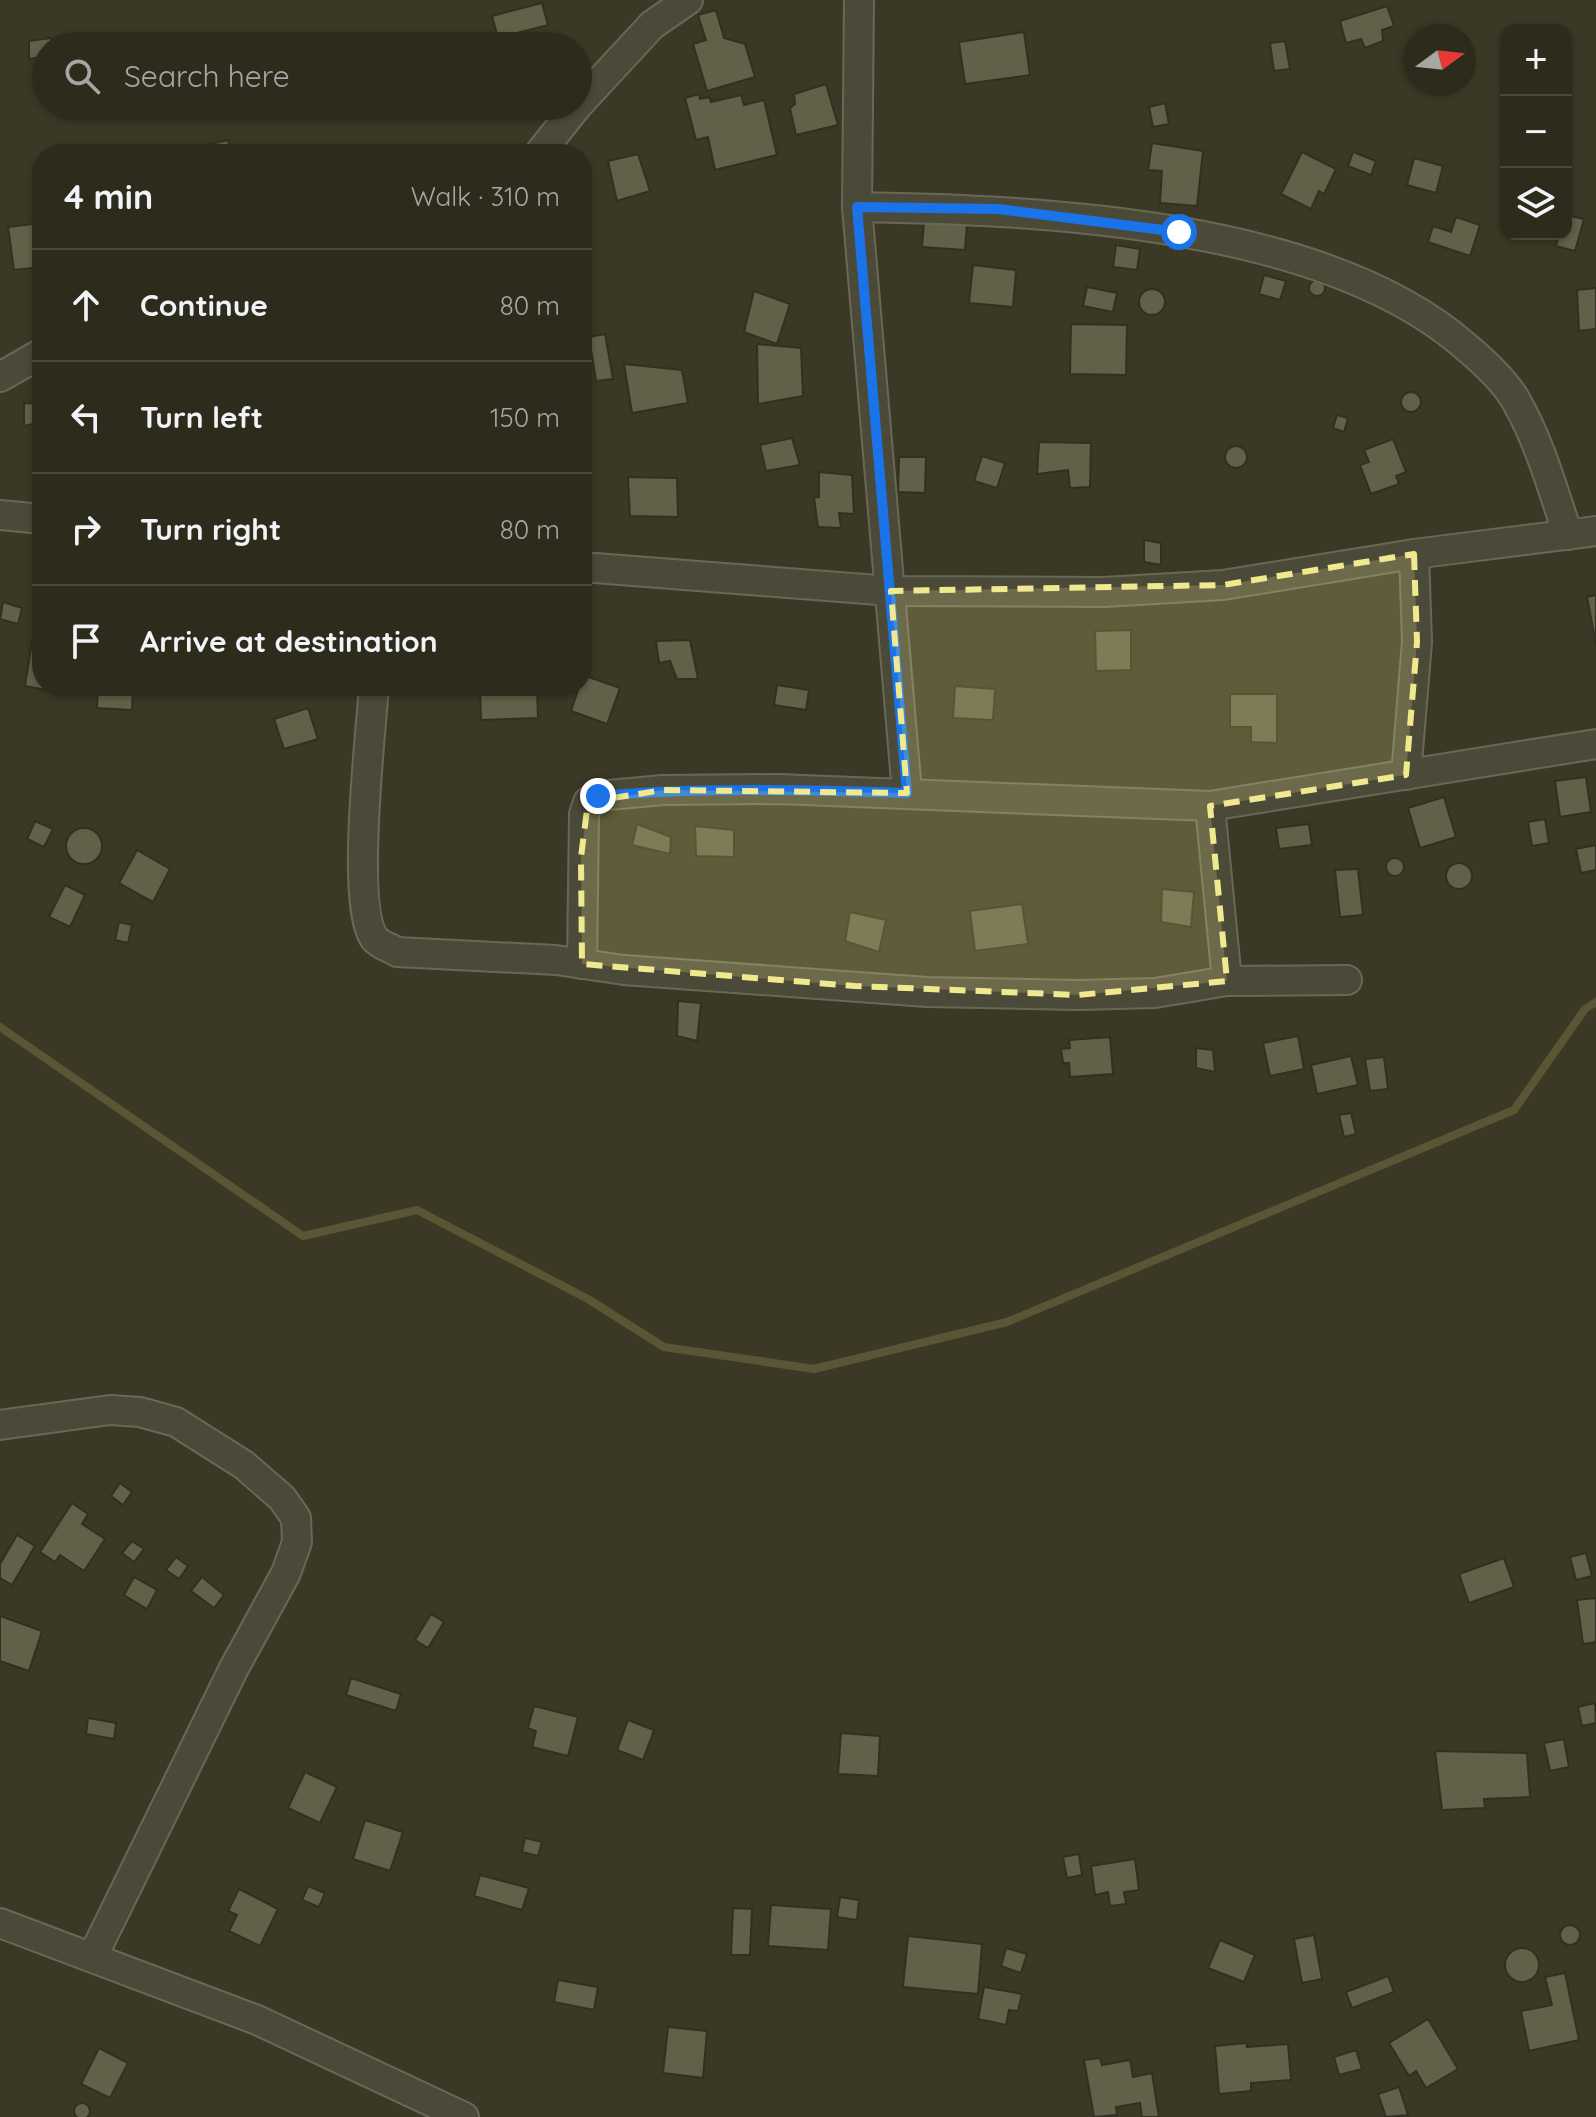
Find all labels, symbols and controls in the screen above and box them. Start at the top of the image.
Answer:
north arrow [1404,24,1476,96]
map controls [1500,24,1572,240]
button: + [1500,24,1572,96]
search box [32,32,592,120]
icon: search [60,54,104,98]
text: Search here [124,57,290,95]
button: − [1500,96,1572,168]
button: layers [1500,168,1572,240]
text: 4 min [64,175,153,218]
text: Walk · 310 m [411,180,560,213]
route start [1161,214,1197,250]
icon: ahead [64,283,108,327]
text: Continue [140,286,268,324]
text: 80 m [500,289,560,322]
icon: left [64,395,108,439]
text: Turn left [140,398,263,436]
text: 150 m [490,401,560,434]
icon: right [64,507,108,551]
text: Turn right [140,510,281,548]
text: 80 m [500,513,560,546]
icon: arrive [64,619,108,663]
text: Arrive at destination [140,622,438,660]
route end [580,778,616,814]

